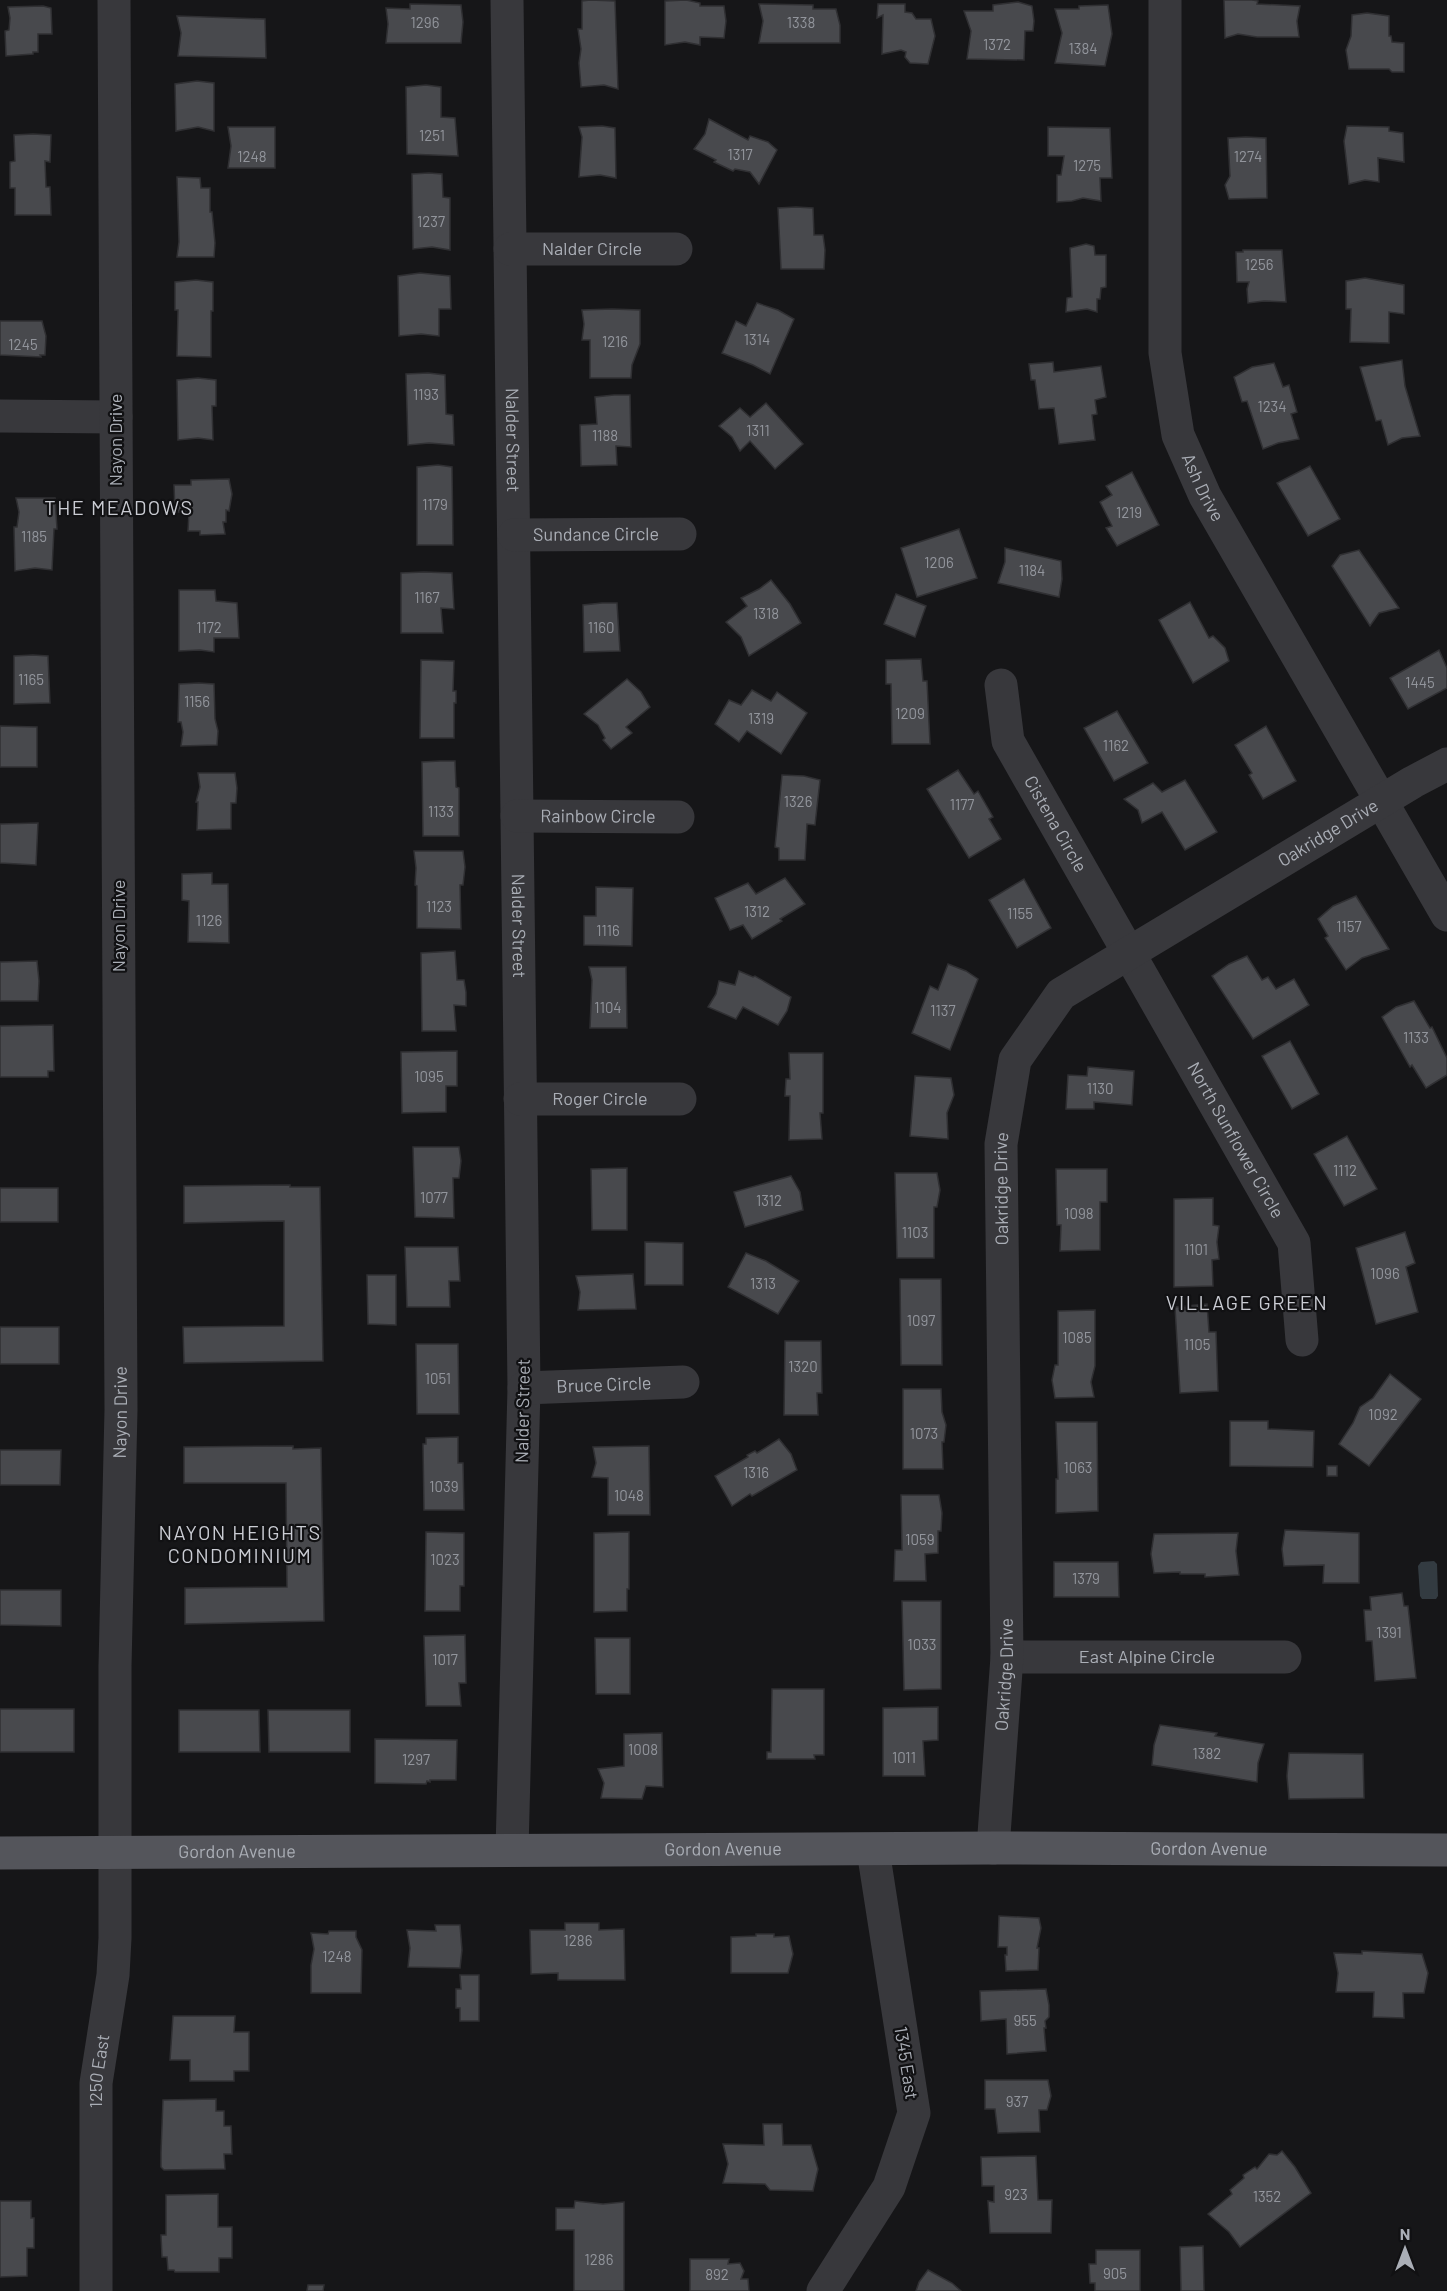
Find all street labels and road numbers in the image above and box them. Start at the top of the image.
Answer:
street label: Nalder Circle [542,237,642,259]
street label: Nalder Street [502,388,525,492]
street label: Nayon Drive [104,394,126,486]
street label: Ash Drive [1178,450,1229,525]
street label: Sundance Circle [533,522,659,545]
street label: Cistena Circle [1020,771,1092,876]
street label: Oakridge Drive [1273,794,1382,871]
street label: Rainbow Circle [540,804,656,827]
street label: Nalder Street [508,874,531,978]
street label: Nayon Drive [107,880,129,972]
street label: North Sunflower Circle [1183,1058,1290,1222]
street label: Roger Circle [552,1087,648,1109]
street label: Oakridge Drive [989,1130,1013,1245]
street label: Nalder Street [510,1359,534,1463]
street label: Nayon Drive [108,1366,131,1459]
street label: Bruce Circle [556,1371,652,1397]
street label: Oakridge Drive [990,1618,1017,1732]
street label: East Alpine Circle [1079,1645,1215,1667]
street label: Gordon Avenue [664,1837,782,1860]
street label: Gordon Avenue [1150,1837,1268,1859]
street label: Gordon Avenue [178,1840,296,1862]
street label: 1345 East [890,2025,924,2101]
street label: 1250 East [84,2033,114,2108]

